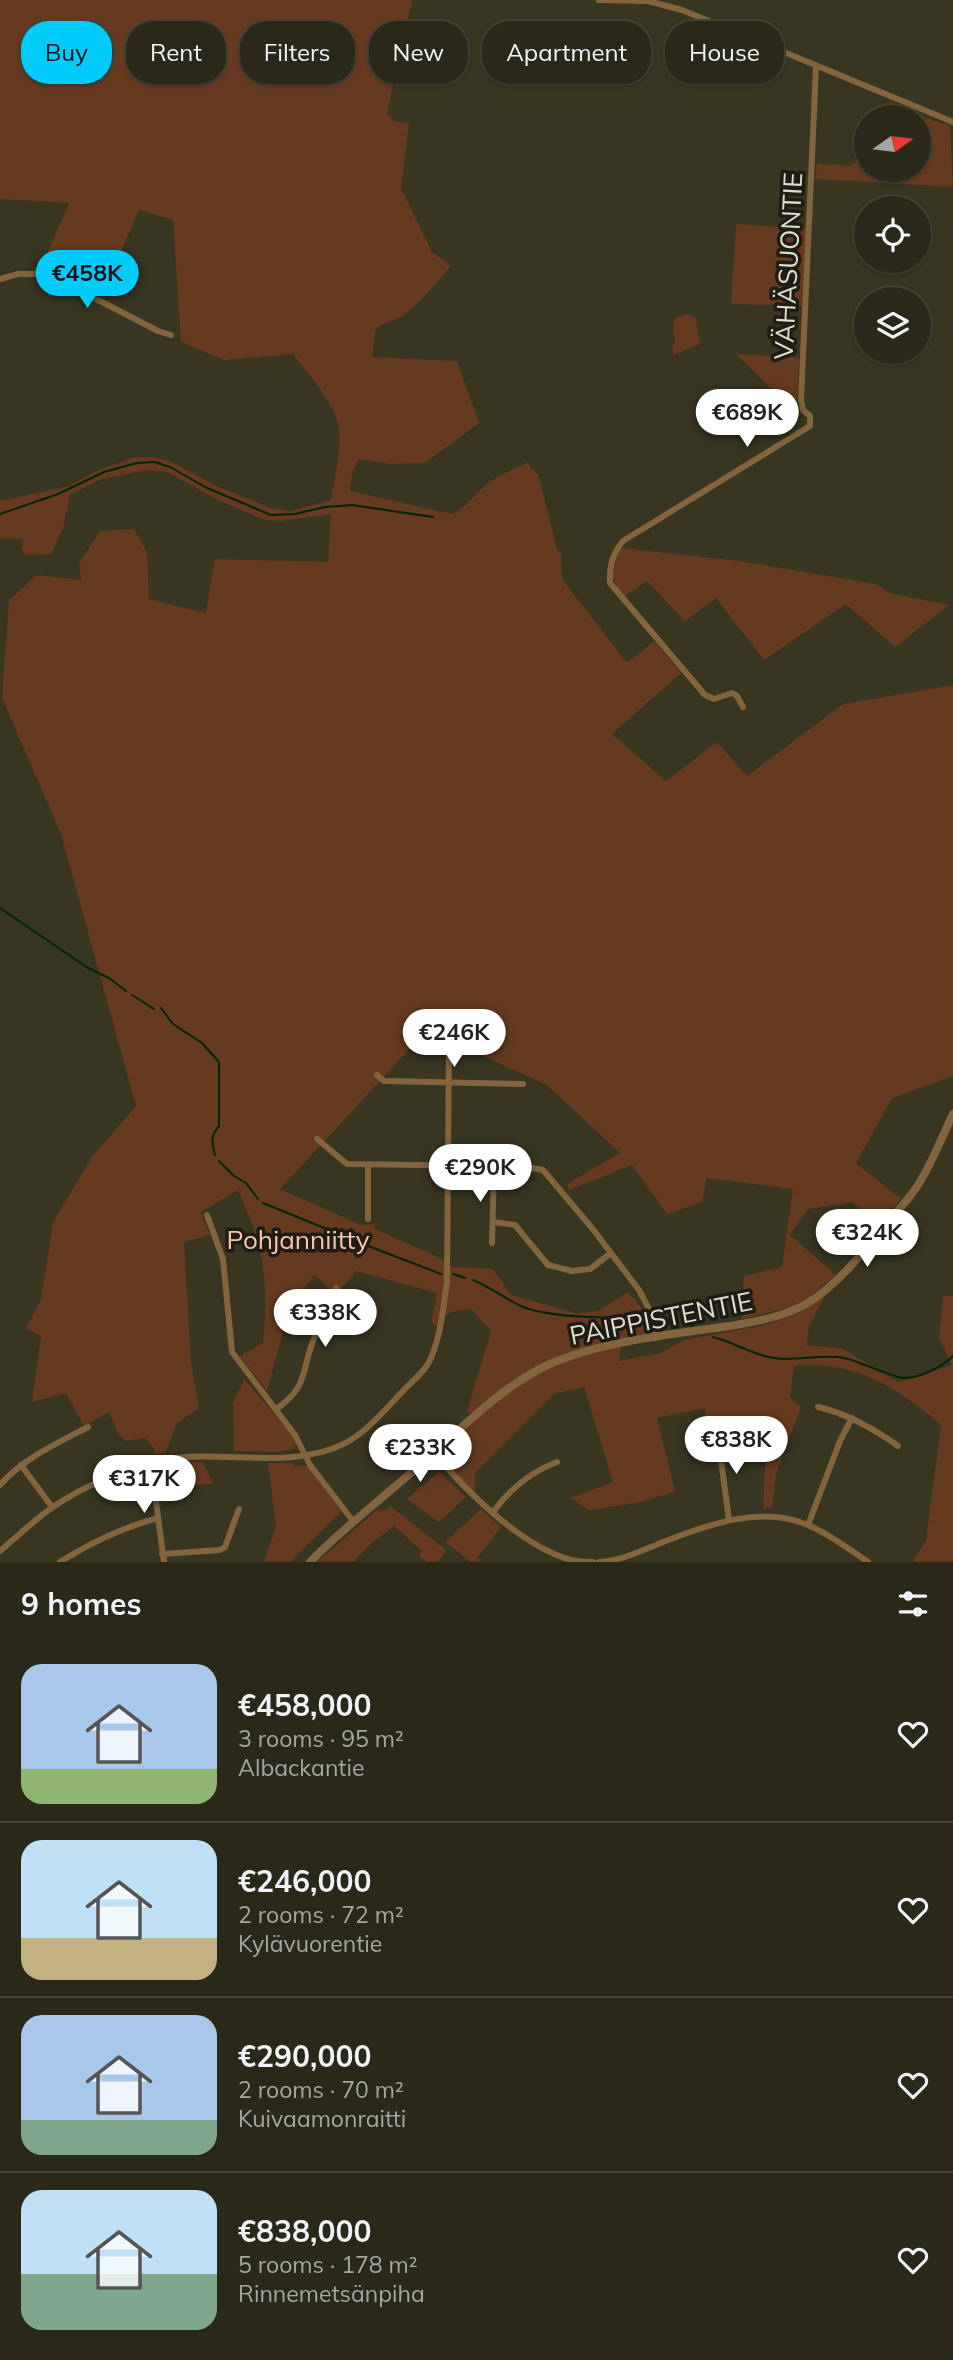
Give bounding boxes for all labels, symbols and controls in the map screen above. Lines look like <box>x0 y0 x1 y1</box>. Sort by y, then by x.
chip: Buy <box>21 21 112 84</box>
chip: Rent <box>126 21 226 84</box>
chip: Filters <box>240 21 355 84</box>
chip: New <box>369 21 468 84</box>
chip: Apartment <box>482 21 651 84</box>
chip: House <box>665 21 784 84</box>
north arrow <box>854 105 931 182</box>
map controls <box>854 105 931 364</box>
street label: VÄHÄSUONTIE <box>767 172 809 360</box>
button: locate <box>854 196 931 273</box>
pin: €458K <box>38 250 136 310</box>
text: €458K <box>52 258 122 287</box>
button: layers <box>854 287 931 364</box>
pin: €689K <box>698 390 796 449</box>
text: €689K <box>712 397 782 426</box>
pin: €246K <box>405 1010 503 1069</box>
text: €246K <box>419 1017 489 1046</box>
pin: €290K <box>431 1144 529 1204</box>
text: €290K <box>445 1152 515 1181</box>
pin: €324K <box>818 1210 916 1269</box>
text: €324K <box>832 1217 902 1246</box>
park label: Pohjanniitty <box>227 1223 370 1256</box>
street label: PAIPPISTENTIE <box>567 1284 755 1352</box>
pin: €338K <box>276 1290 374 1349</box>
text: €338K <box>290 1297 360 1326</box>
pin: €838K <box>687 1416 785 1476</box>
pin: €233K <box>371 1424 469 1484</box>
text: €838K <box>701 1424 771 1453</box>
text: €233K <box>385 1432 455 1461</box>
pin: €317K <box>95 1456 193 1515</box>
text: €317K <box>109 1463 179 1492</box>
text: 9 homes <box>21 1585 142 1623</box>
icon: filters <box>894 1585 932 1623</box>
text: €458,000 <box>238 1686 371 1724</box>
icon: home <box>77 1692 161 1776</box>
icon: heart <box>894 1715 932 1753</box>
text: 3 rooms · 95 m² <box>238 1724 404 1753</box>
text: Albackantie <box>238 1753 364 1782</box>
text: €246,000 <box>238 1862 371 1900</box>
icon: home <box>77 1868 161 1952</box>
icon: heart <box>894 1891 932 1929</box>
text: 2 rooms · 72 m² <box>238 1900 404 1929</box>
text: Kylävuorentie <box>238 1929 382 1958</box>
text: €290,000 <box>238 2037 371 2075</box>
icon: home <box>77 2043 161 2127</box>
icon: heart <box>894 2066 932 2104</box>
text: 2 rooms · 70 m² <box>238 2075 404 2104</box>
text: Kuivaamonraitti <box>238 2104 406 2133</box>
text: €838,000 <box>238 2212 371 2250</box>
icon: home <box>77 2218 161 2302</box>
icon: heart <box>894 2241 932 2279</box>
text: 5 rooms · 178 m² <box>238 2250 418 2279</box>
text: Rinnemetsänpiha <box>238 2279 425 2308</box>

